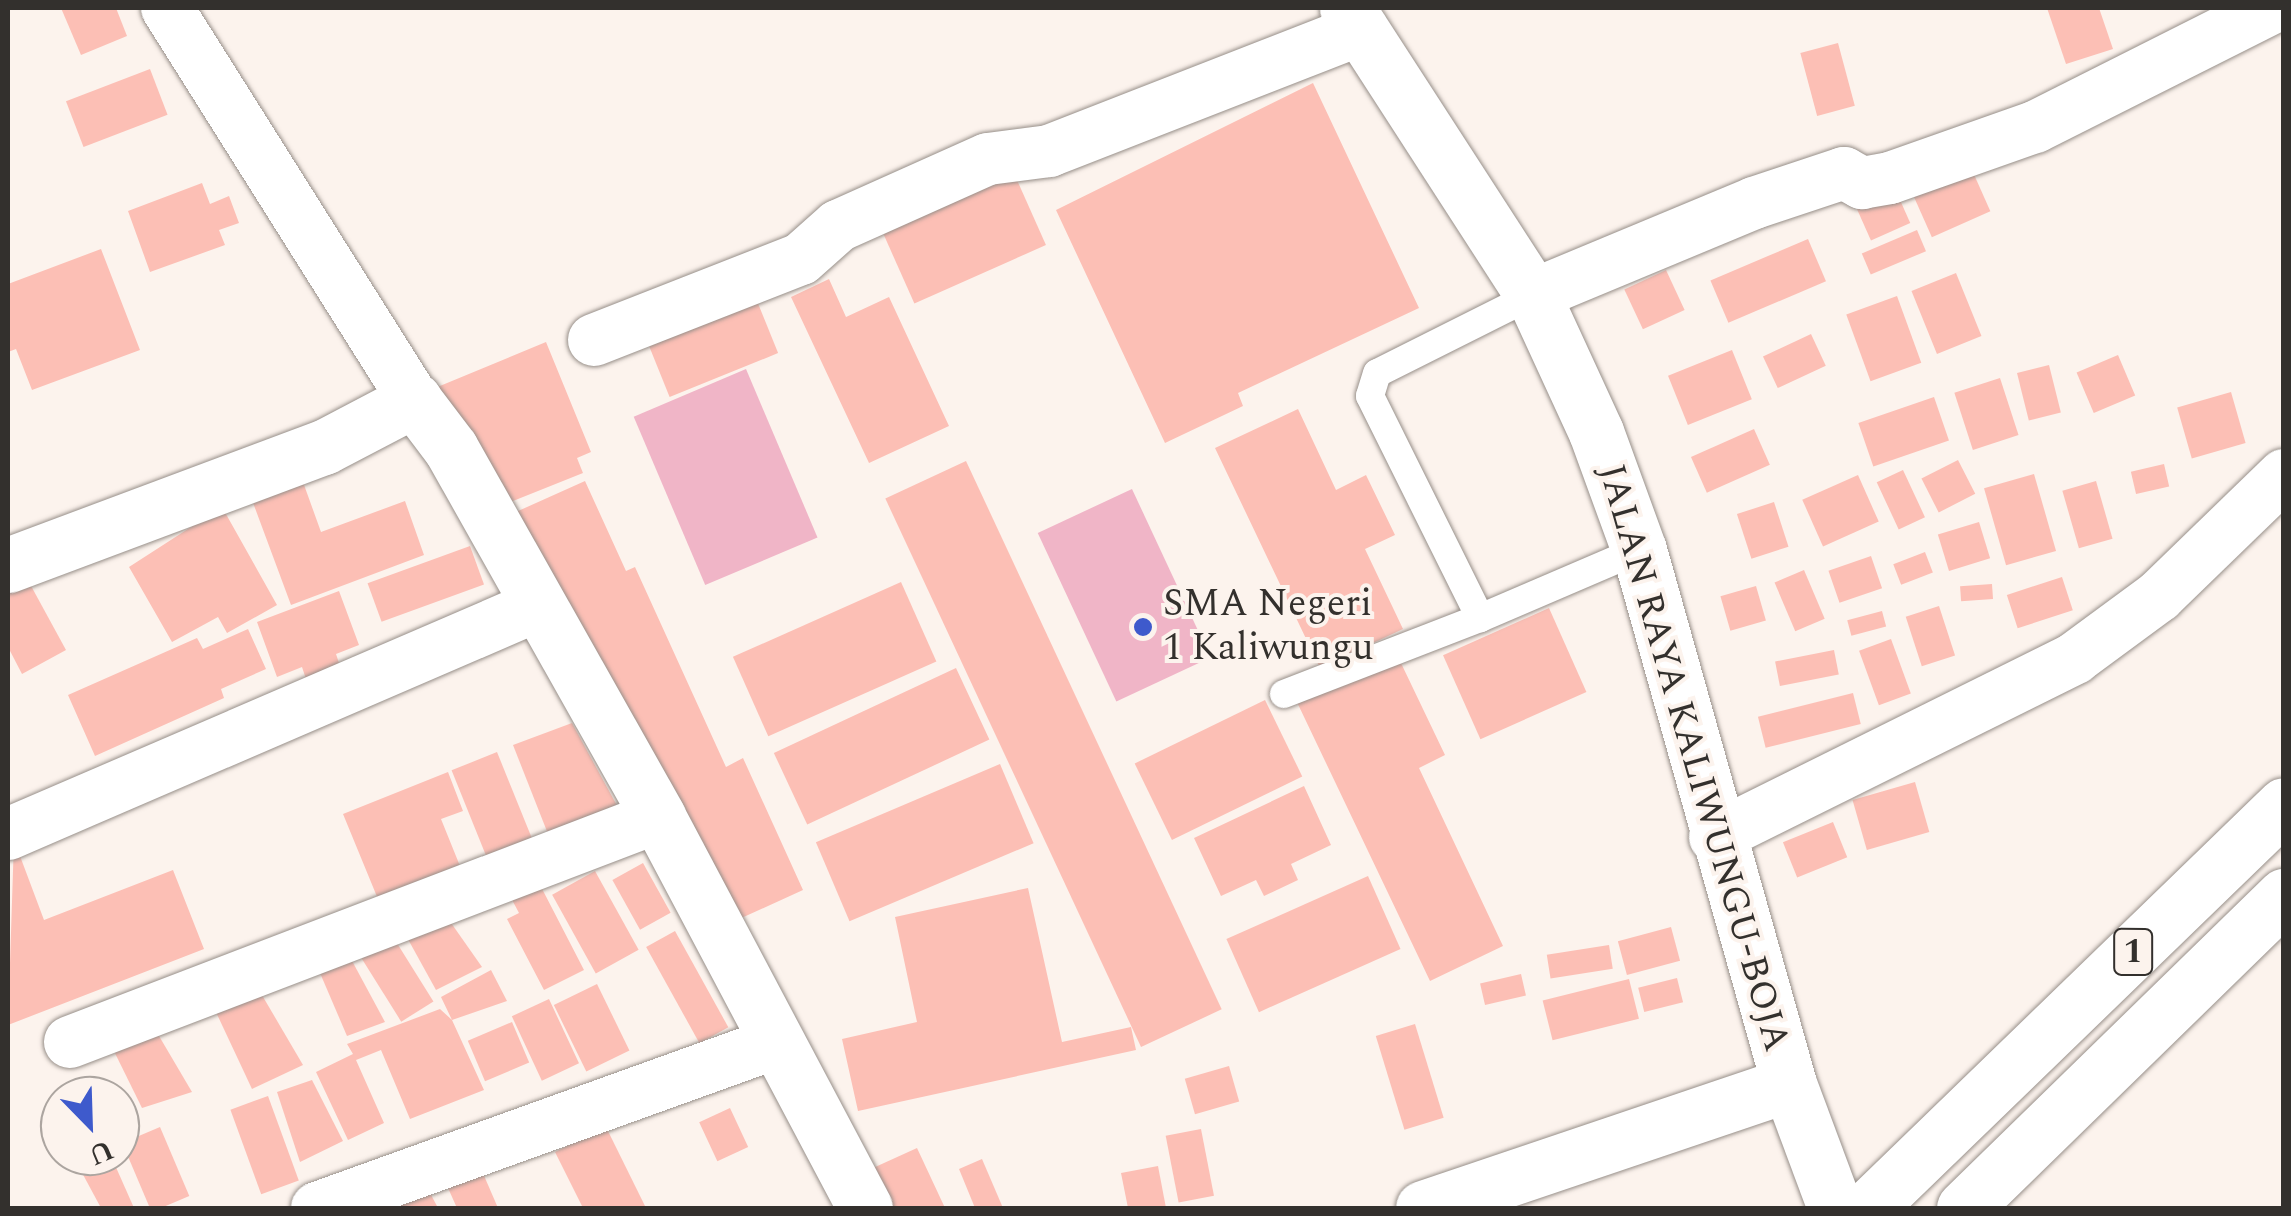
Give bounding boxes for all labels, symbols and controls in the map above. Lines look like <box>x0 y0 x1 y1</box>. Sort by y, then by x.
street label: JALAN RAYA KALIWUNGU-BOJA <box>1587 459 1799 1057</box>
place label: SMA Negeri 1 Kaliwungu <box>1163 582 1373 672</box>
marker: SMA Negeri 1 Kaliwungu <box>1132 616 1154 638</box>
road number: 1 <box>2113 922 2153 982</box>
north arrow <box>40 1076 140 1176</box>
text: U <box>82 1128 120 1177</box>

